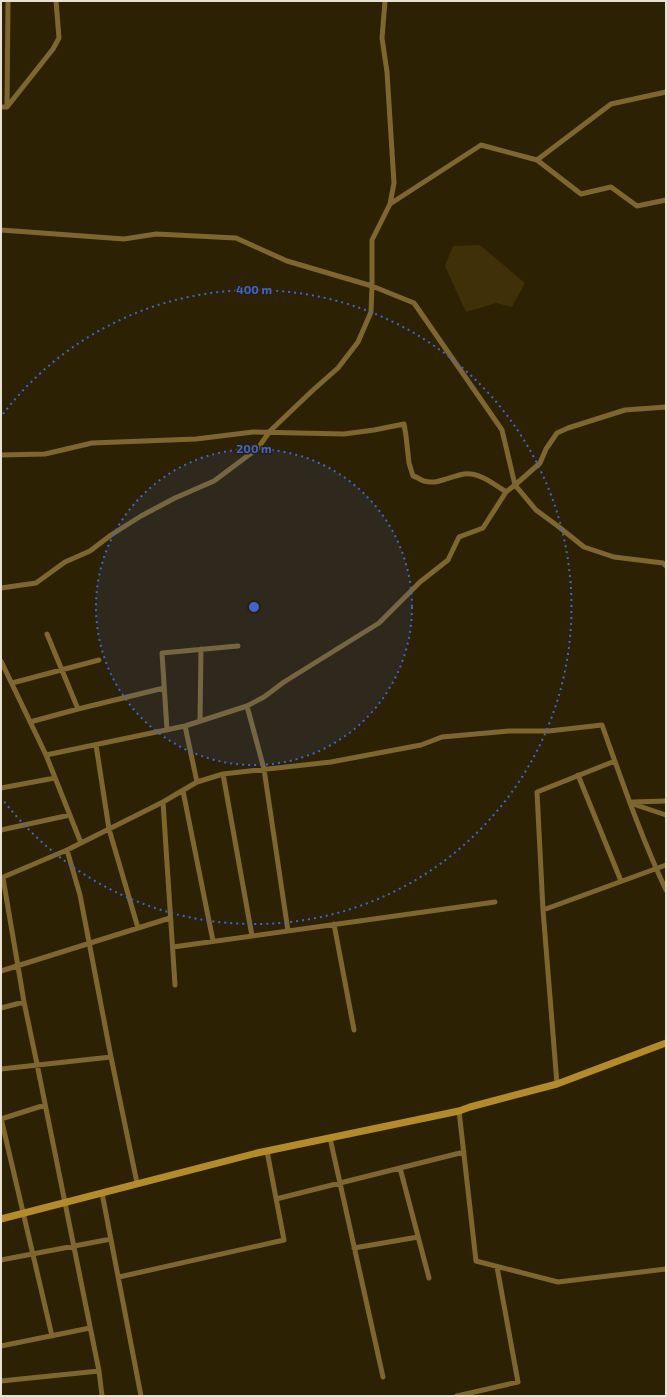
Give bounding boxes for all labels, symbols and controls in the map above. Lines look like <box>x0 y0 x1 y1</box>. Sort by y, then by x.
text: 400 m <box>236 282 272 296</box>
text: 200 m <box>236 441 272 455</box>
centre of rings <box>247 600 261 614</box>

